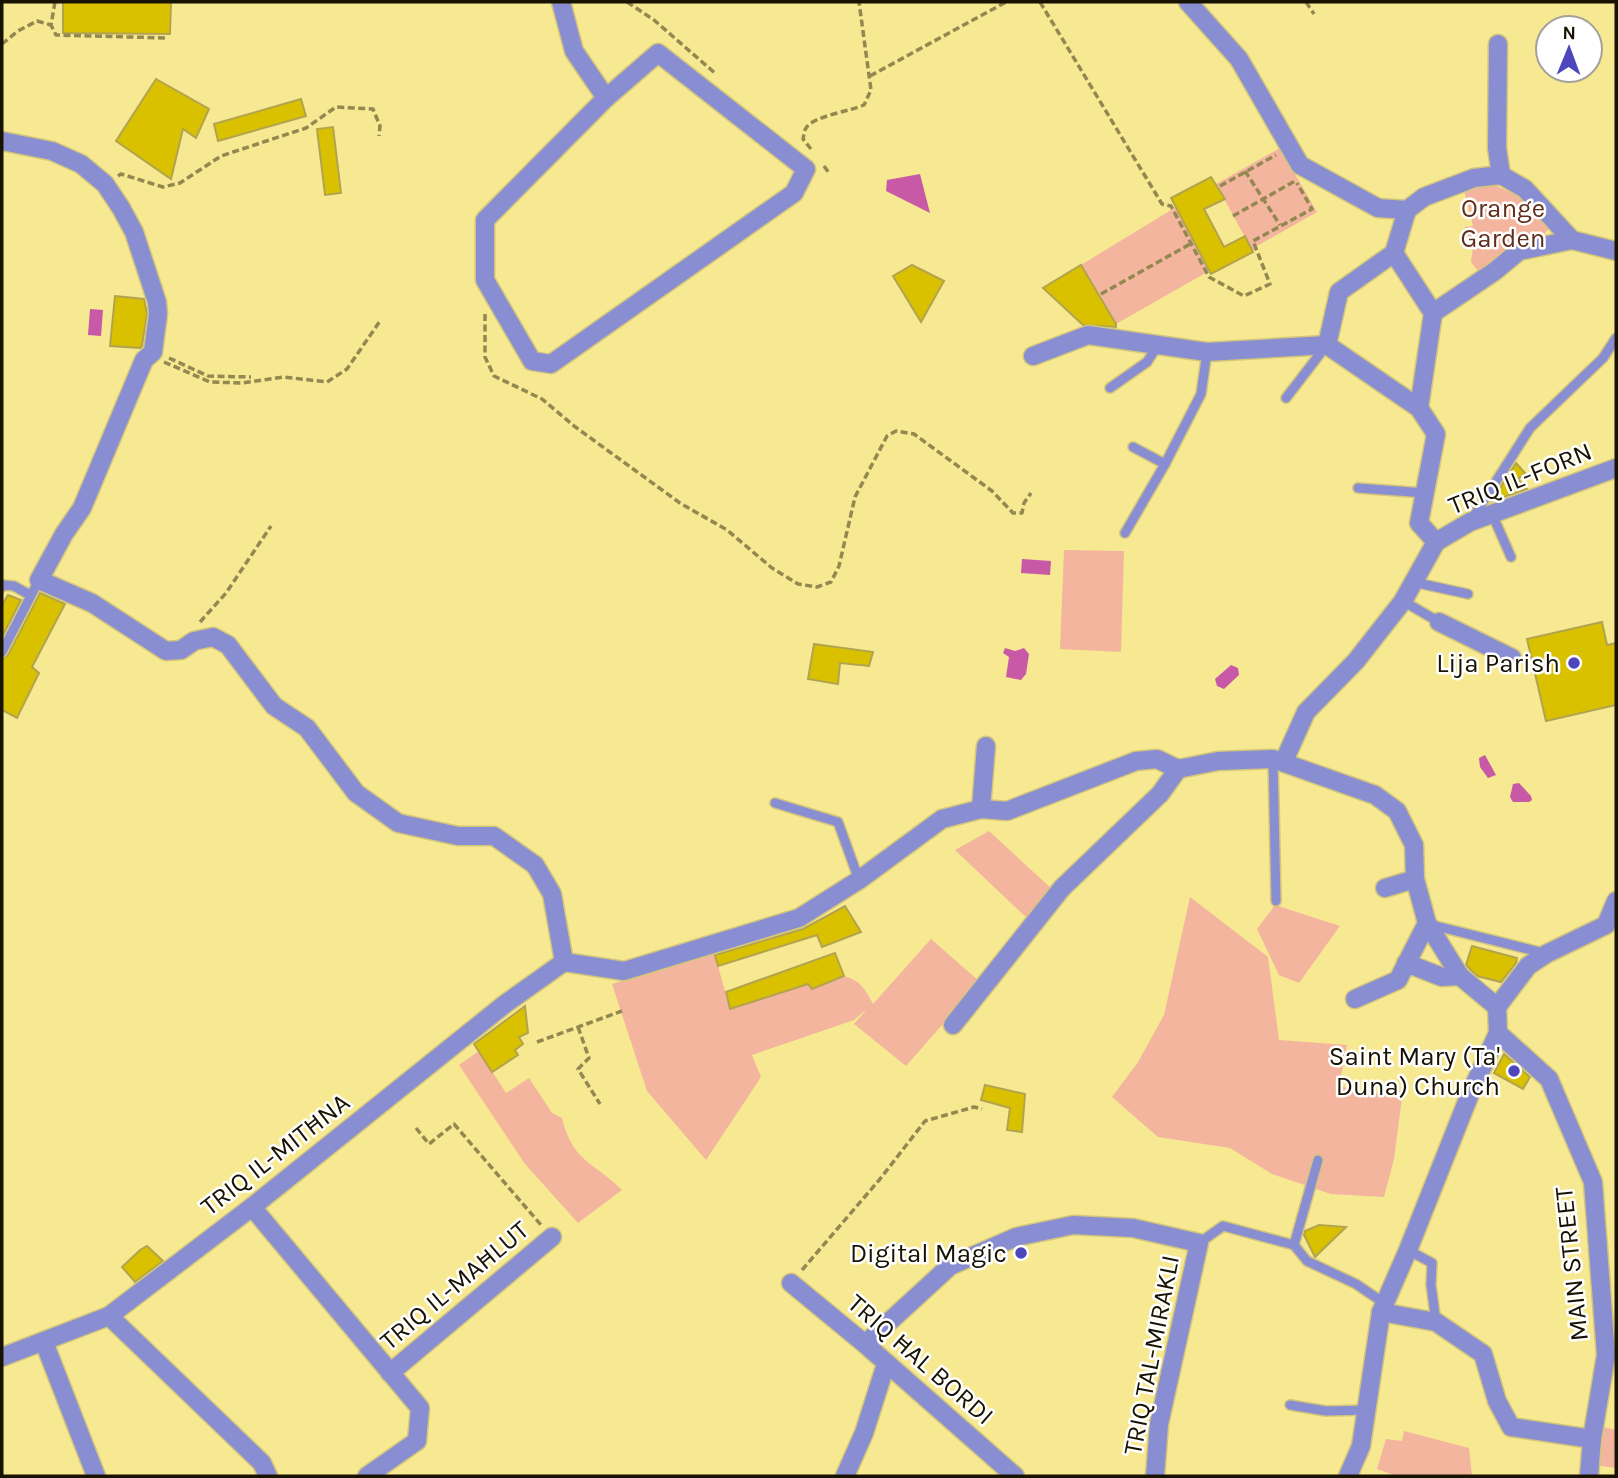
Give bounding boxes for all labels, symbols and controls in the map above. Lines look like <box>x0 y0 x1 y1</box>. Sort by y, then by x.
north arrow <box>1534 14 1604 84</box>
text: N <box>1562 22 1576 44</box>
park label: Orange Garden <box>1461 193 1545 254</box>
street label: TRIQ IL-FORN <box>1444 436 1596 521</box>
place label: Lija Parish <box>1436 648 1560 679</box>
marker: Lija Parish <box>1566 655 1582 671</box>
place label: Saint Mary (Ta' Duna) Church <box>1329 1041 1500 1102</box>
marker: Saint Mary (Ta' Duna) Church <box>1506 1063 1522 1079</box>
street label: TRIQ IL-MITĦNA <box>195 1087 356 1222</box>
street label: MAIN STREET <box>1548 1185 1595 1343</box>
street label: TRIQ IL-MAĦLUT <box>374 1214 535 1356</box>
place label: Digital Magic <box>850 1238 1007 1269</box>
marker: Digital Magic <box>1013 1245 1029 1261</box>
street label: TRIQ TAL-MIRAKLI <box>1117 1253 1186 1458</box>
street label: TRIQ ĦAL BORDI <box>841 1288 1000 1431</box>

